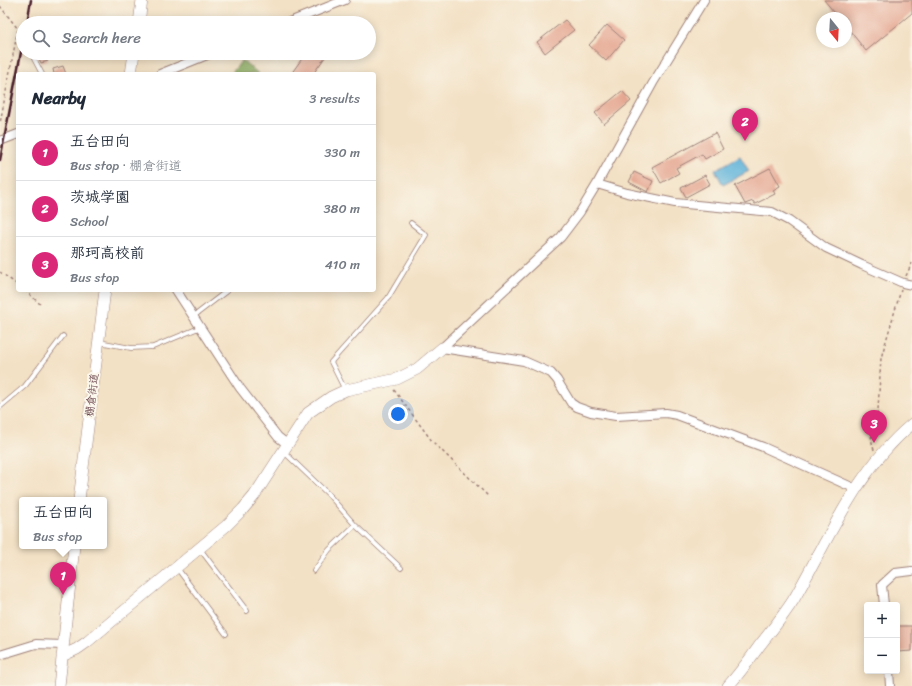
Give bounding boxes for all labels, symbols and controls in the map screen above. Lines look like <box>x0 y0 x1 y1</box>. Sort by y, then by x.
north arrow <box>816 12 852 48</box>
search box <box>16 16 376 60</box>
text: Search here <box>62 25 141 51</box>
icon: search <box>30 27 52 49</box>
text: Nearby <box>32 83 86 113</box>
text: 3 results <box>309 87 360 110</box>
pin: 2 <box>732 108 758 141</box>
text: 五台田向 <box>70 128 130 154</box>
text: 1 <box>42 141 48 164</box>
text: 330 m <box>324 141 360 164</box>
text: Bus stop · 棚倉街道 <box>70 154 181 177</box>
text: 茨城学園 <box>70 184 130 210</box>
text: 2 <box>41 197 49 220</box>
text: 380 m <box>323 197 360 220</box>
text: School <box>70 210 108 233</box>
text: 那珂高校前 <box>70 240 145 266</box>
text: 3 <box>41 253 49 276</box>
text: 410 m <box>325 253 360 276</box>
text: Bus stop <box>70 266 119 289</box>
street label: 棚倉街道 <box>80 372 104 418</box>
your location <box>388 404 408 424</box>
pin: 3 <box>861 410 887 443</box>
popup <box>19 497 107 549</box>
text: 五台田向 <box>33 499 93 525</box>
text: Bus stop <box>33 525 82 548</box>
pin: 1 <box>50 562 76 595</box>
map controls <box>864 602 900 674</box>
button: + <box>864 602 900 638</box>
button: − <box>864 638 900 674</box>

